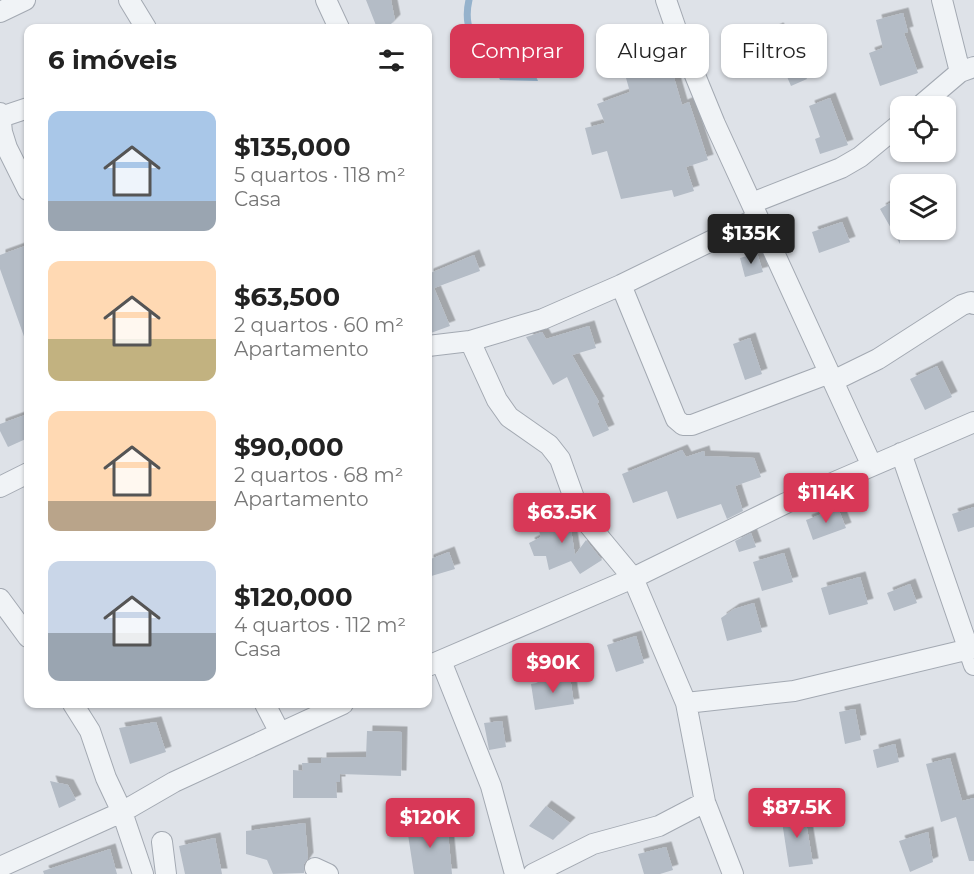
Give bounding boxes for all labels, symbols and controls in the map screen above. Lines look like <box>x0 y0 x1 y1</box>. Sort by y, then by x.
chip: Comprar <box>450 24 584 78</box>
chip: Alugar <box>596 24 709 78</box>
chip: Filtros <box>721 24 827 78</box>
text: 6 imóveis <box>48 44 177 76</box>
icon: filters <box>375 44 408 77</box>
map controls <box>890 96 956 240</box>
button: locate <box>890 96 956 162</box>
text: $135,000 <box>234 131 351 163</box>
icon: home <box>96 135 168 207</box>
text: 5 quartos · 118 m² <box>234 163 406 187</box>
button: layers <box>890 174 956 240</box>
text: Casa <box>234 187 281 211</box>
pin: $135K <box>709 214 793 265</box>
text: $135K <box>722 221 780 245</box>
text: $63,500 <box>234 281 340 313</box>
icon: home <box>96 285 168 357</box>
text: 2 quartos · 60 m² <box>234 313 404 337</box>
text: Apartamento <box>234 337 369 361</box>
text: $90,000 <box>234 431 344 463</box>
icon: home <box>96 435 168 507</box>
text: 2 quartos · 68 m² <box>234 463 403 487</box>
pin: $114K <box>784 473 868 524</box>
text: $114K <box>798 480 854 504</box>
text: Apartamento <box>234 487 369 511</box>
pin: $63.5K <box>513 493 611 544</box>
text: $63.5K <box>527 500 597 524</box>
text: $120,000 <box>234 581 353 613</box>
icon: home <box>96 585 168 657</box>
text: 4 quartos · 112 m² <box>234 613 406 637</box>
text: Casa <box>234 637 281 661</box>
pin: $90K <box>517 643 589 694</box>
text: $90K <box>526 650 580 674</box>
pin: $87.5K <box>748 788 846 839</box>
text: $87.5K <box>762 795 832 819</box>
pin: $120K <box>388 798 472 849</box>
text: $120K <box>400 805 460 829</box>

